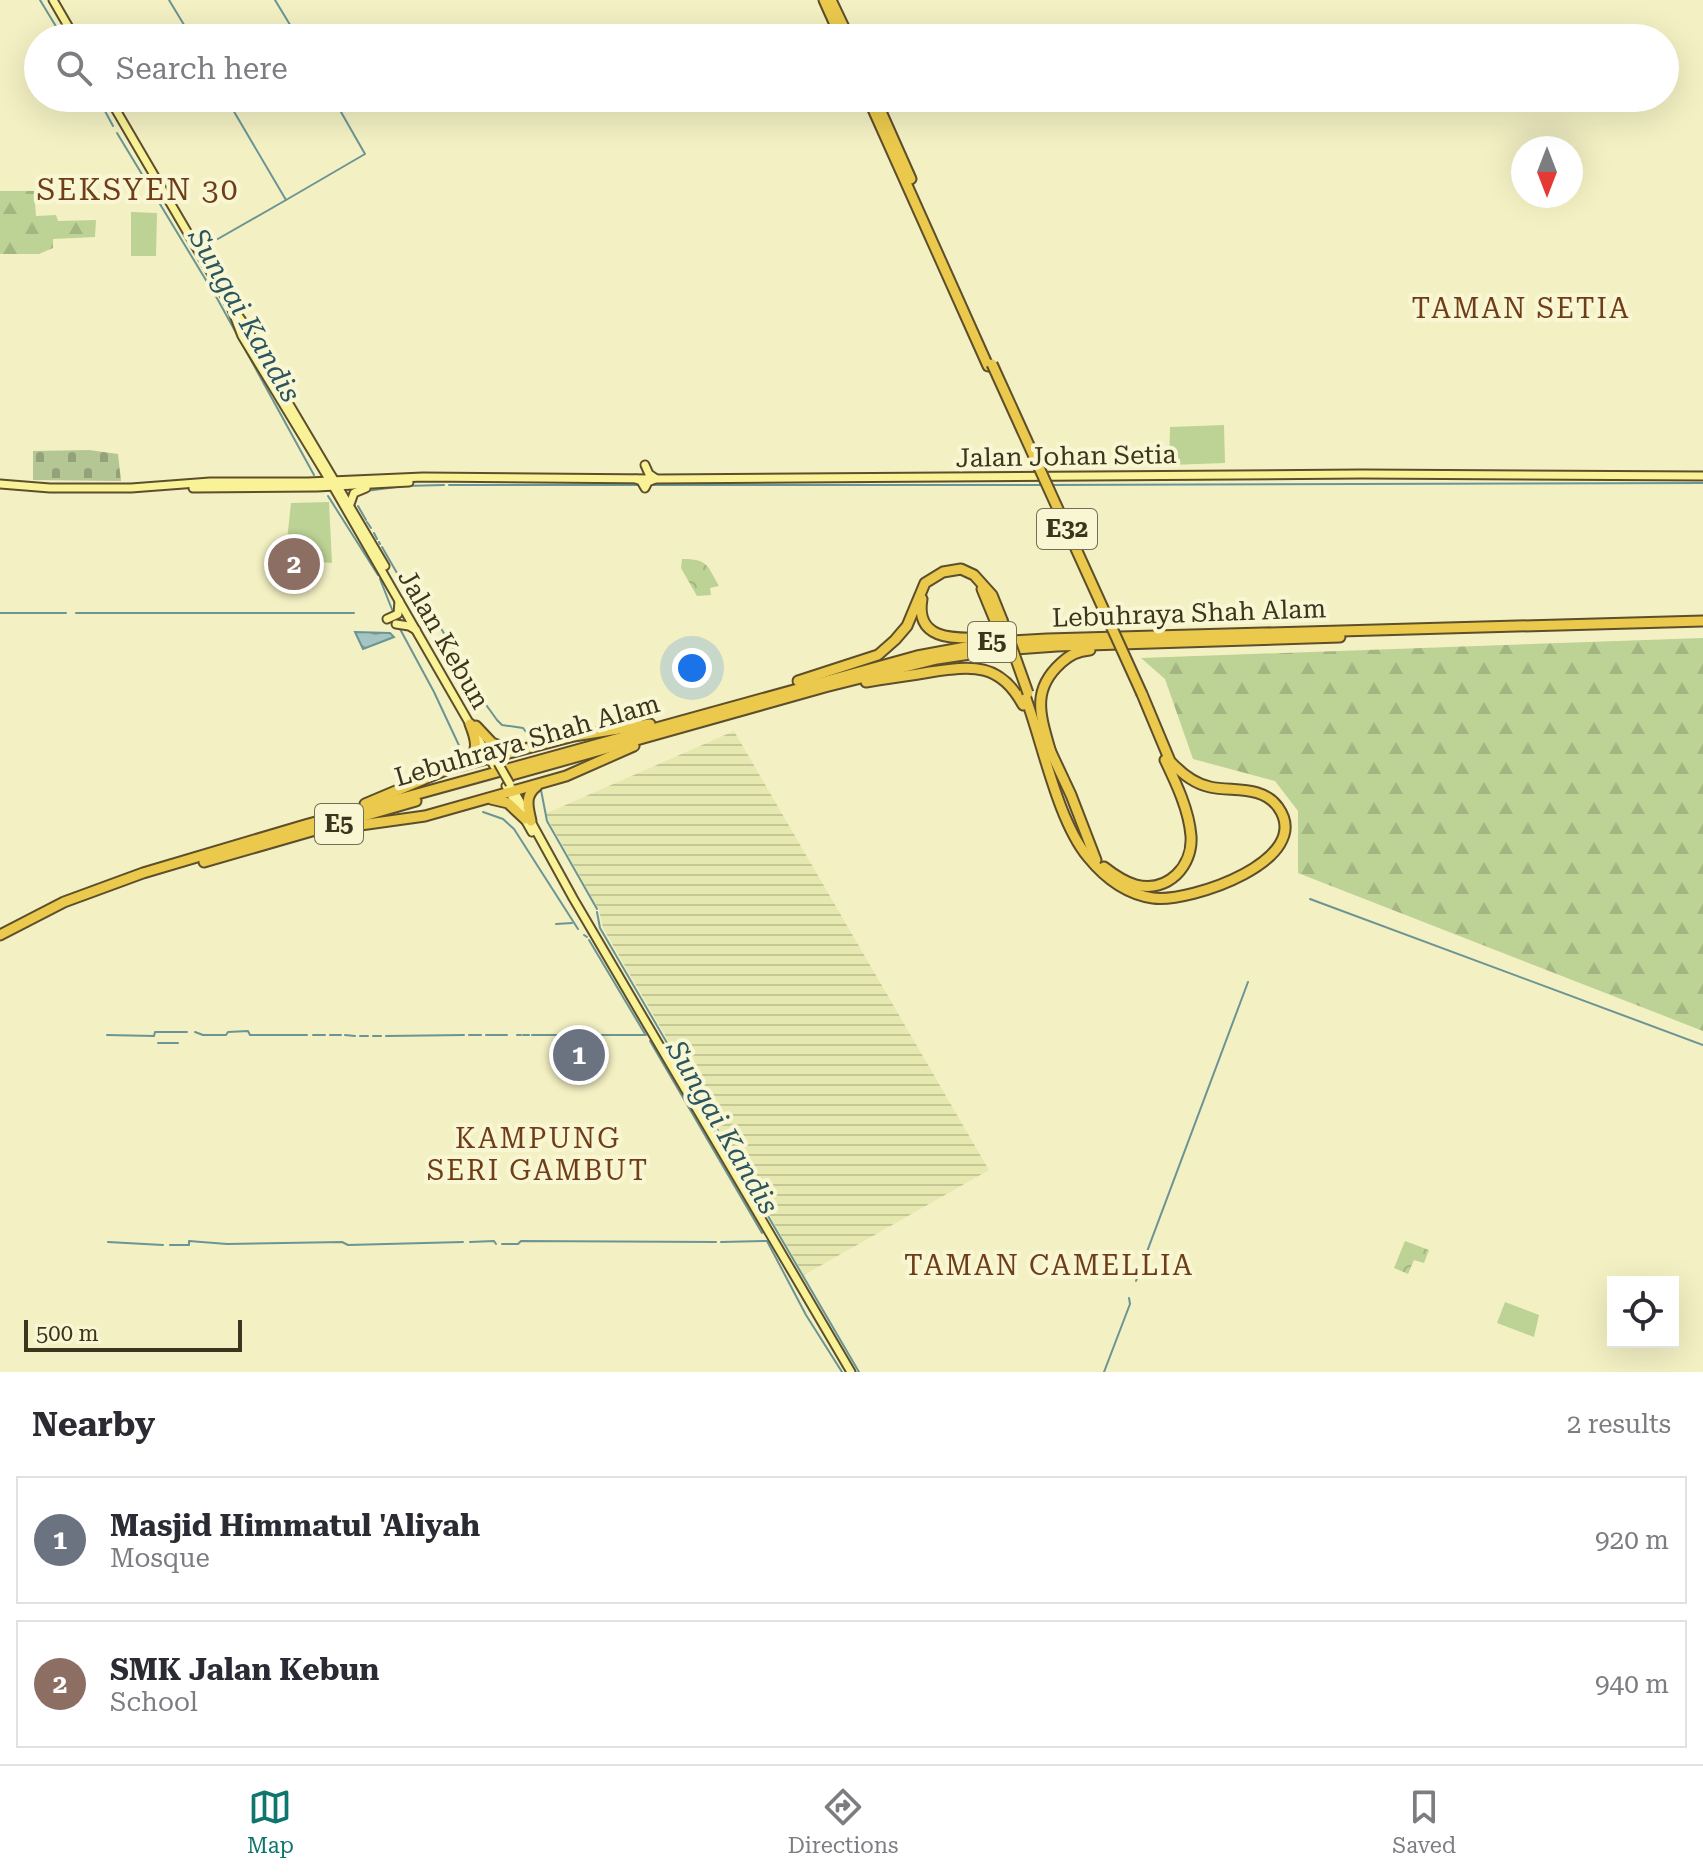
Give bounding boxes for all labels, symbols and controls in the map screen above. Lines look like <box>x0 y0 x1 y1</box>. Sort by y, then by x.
search box <box>24 24 1679 112</box>
icon: search <box>52 46 96 90</box>
text: Search here <box>116 51 288 86</box>
north arrow <box>1511 136 1583 208</box>
district label: SEKSYEN 30 <box>37 172 239 207</box>
water label: Sungai Kandis <box>181 222 307 408</box>
district label: TAMAN SETIA <box>1412 292 1630 325</box>
street label: Jalan Johan Setia <box>955 439 1177 473</box>
road number: E32 <box>1037 509 1097 549</box>
pin: 2 <box>268 534 320 594</box>
street label: Jalan Kebun <box>392 564 496 714</box>
street label: Lebuhraya Shah Alam <box>1051 593 1327 633</box>
road number: E5 <box>968 622 1016 662</box>
your location <box>672 648 712 688</box>
street label: Lebuhraya Shah Alam <box>391 688 663 792</box>
road number: E5 <box>315 804 363 844</box>
pin: 1 <box>553 1025 605 1085</box>
water label: Sungai Kandis <box>659 1034 785 1220</box>
district label: KAMPUNG SERI GAMBUT <box>427 1122 649 1187</box>
district label: TAMAN CAMELLIA <box>904 1249 1194 1282</box>
map controls <box>1607 1276 1679 1348</box>
button: locate <box>1607 1276 1679 1348</box>
scale bar <box>24 1316 242 1352</box>
text: 500 m <box>36 1321 99 1346</box>
text: Nearby <box>32 1404 155 1444</box>
text: 2 results <box>1567 1409 1671 1439</box>
text: Masjid Himmatul 'Aliyah <box>110 1508 480 1543</box>
text: 1 <box>53 1525 67 1555</box>
text: 920 m <box>1595 1525 1669 1555</box>
text: Mosque <box>110 1543 210 1573</box>
text: SMK Jalan Kebun <box>110 1652 379 1687</box>
text: 2 <box>53 1669 67 1699</box>
text: 940 m <box>1595 1669 1669 1699</box>
text: School <box>110 1687 198 1717</box>
tab: Map <box>247 1785 294 1858</box>
tab: Directions <box>788 1785 899 1858</box>
tab: Saved <box>1392 1785 1456 1858</box>

